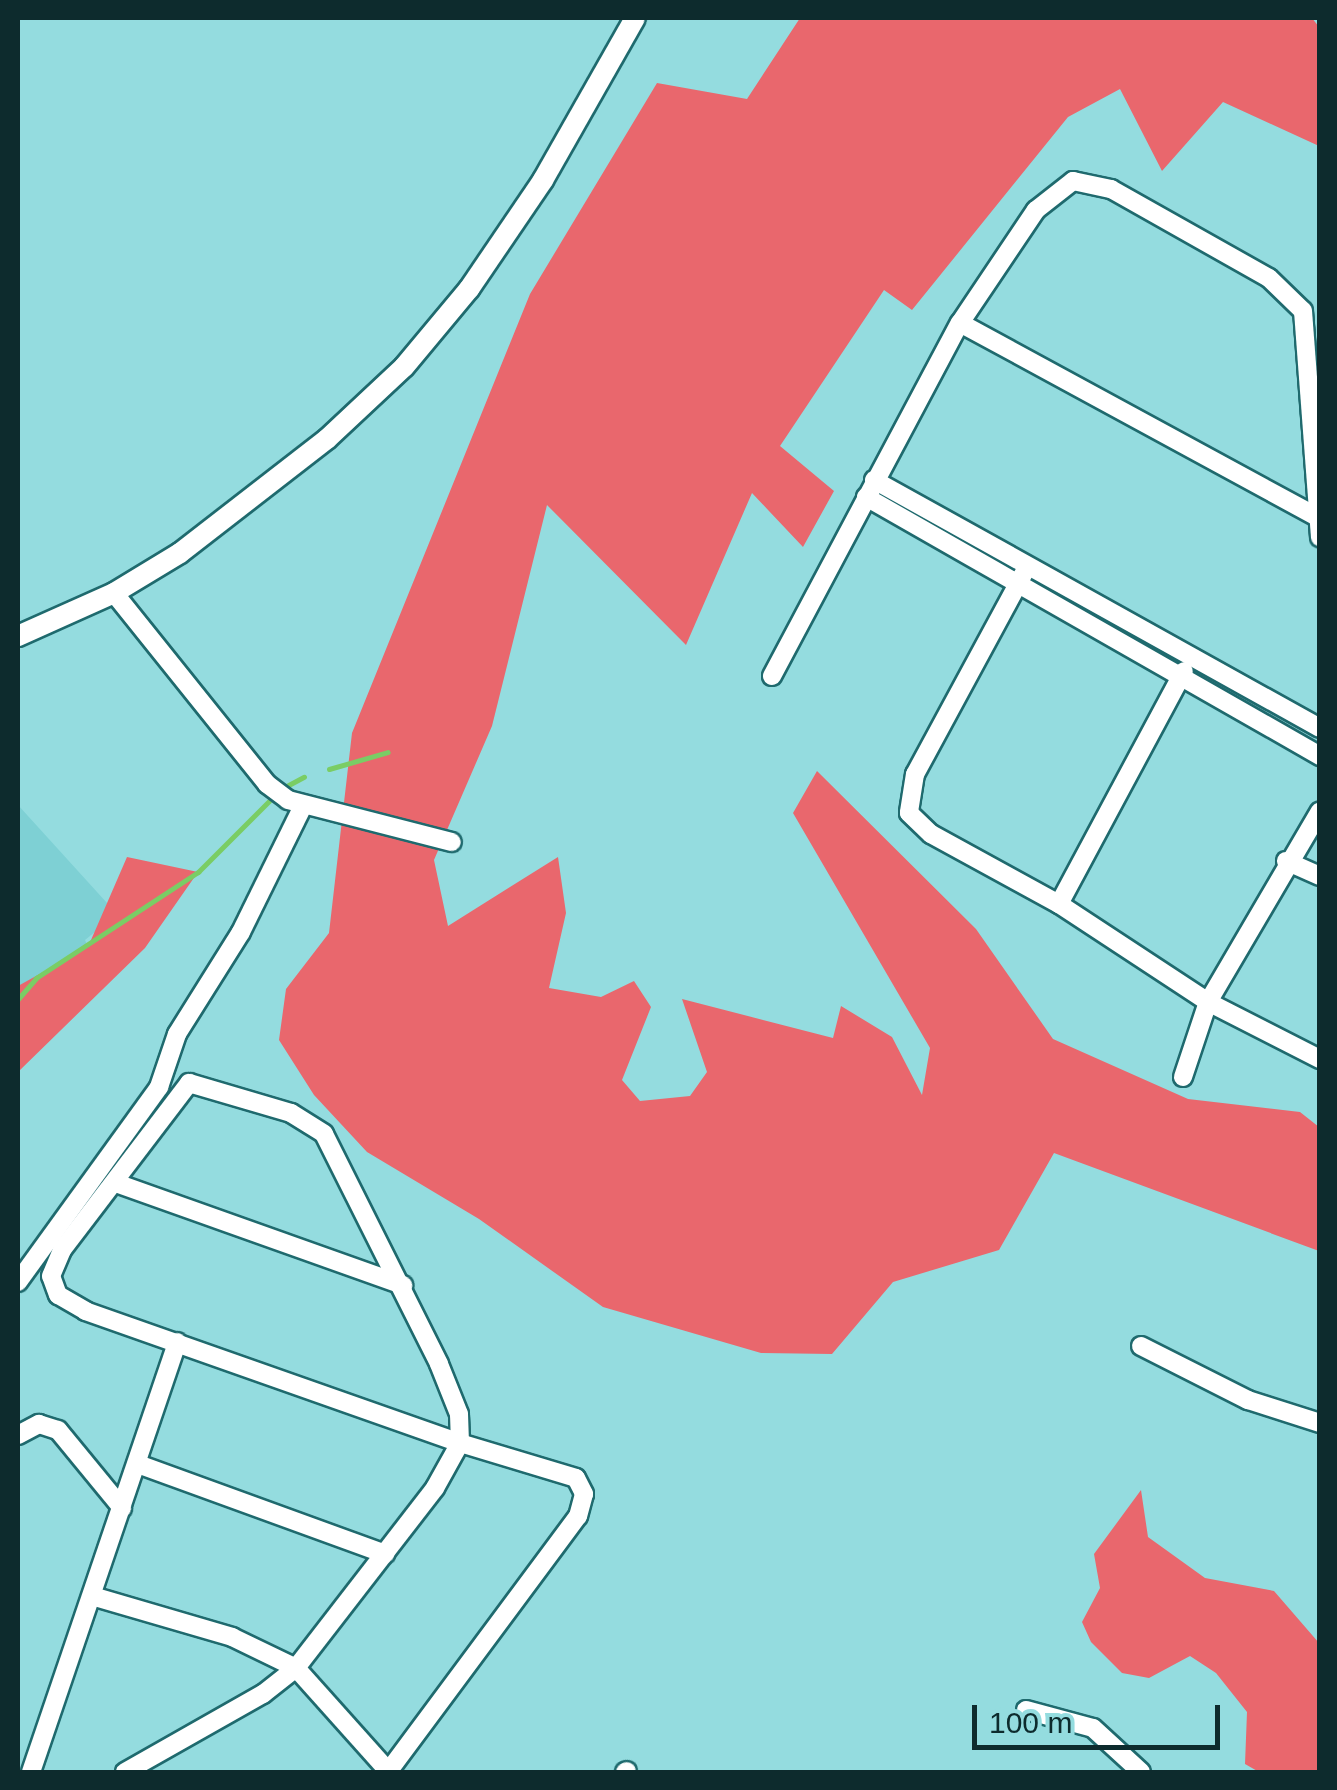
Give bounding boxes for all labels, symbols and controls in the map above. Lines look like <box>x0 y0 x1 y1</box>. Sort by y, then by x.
scale bar <box>977 1685 1224 1747</box>
text: 100 m <box>989 1706 1072 1739</box>

